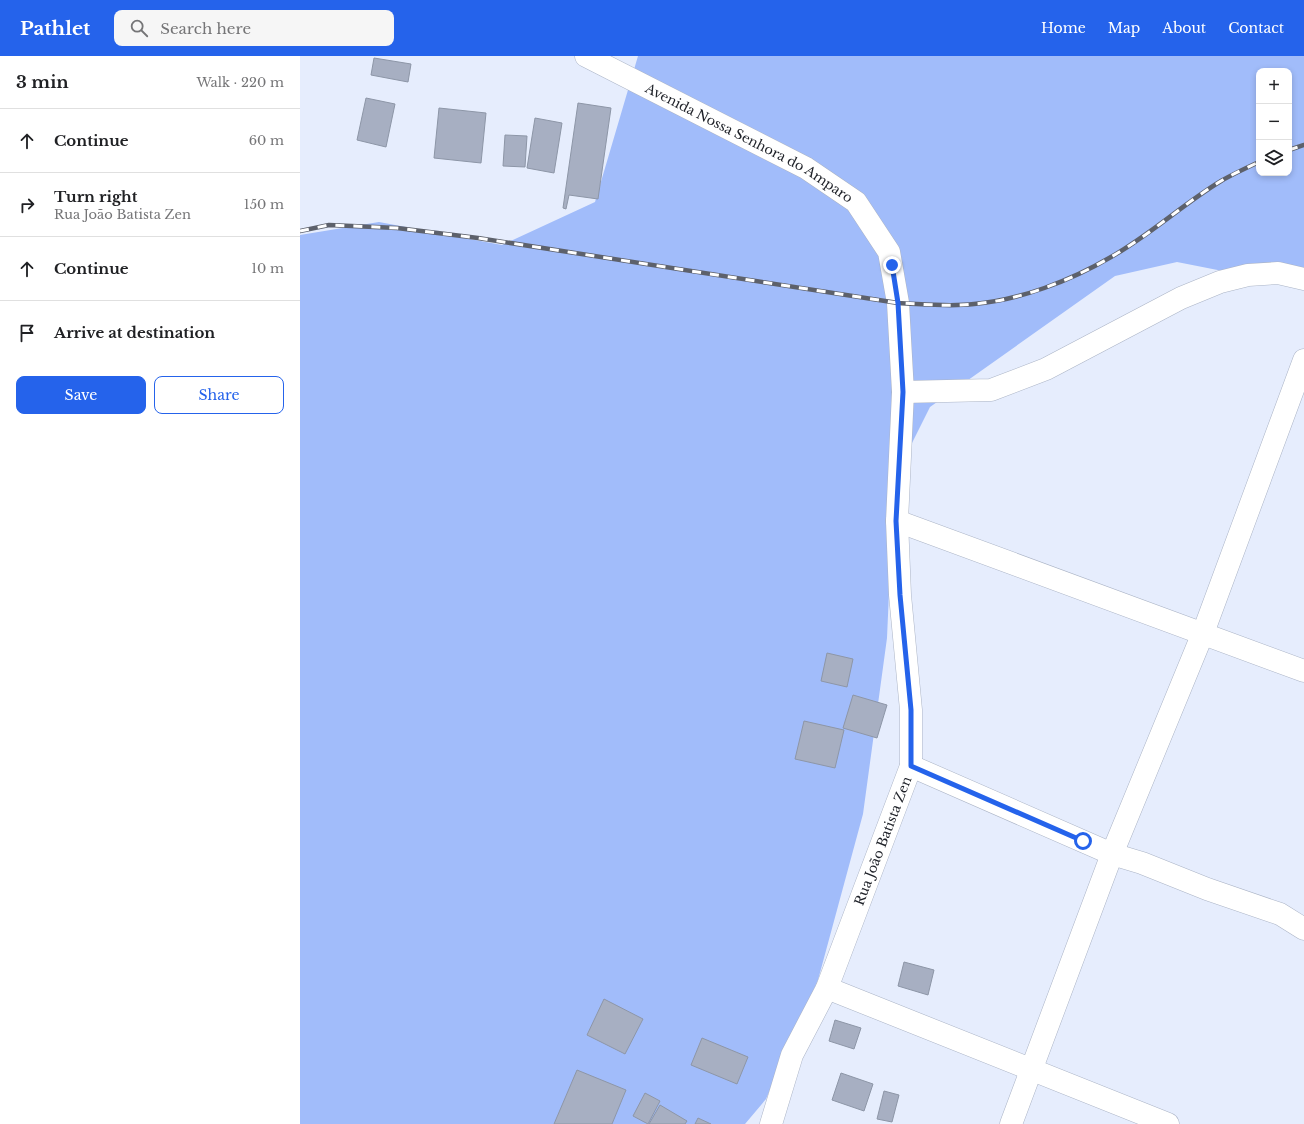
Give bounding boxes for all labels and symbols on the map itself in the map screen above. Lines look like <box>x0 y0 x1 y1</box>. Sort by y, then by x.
street label: Avenida Nossa Senhora do Amparo <box>642 79 856 206</box>
route end <box>883 256 901 274</box>
street label: Rua João Batista Zen <box>851 774 915 908</box>
route start <box>1074 832 1092 850</box>

